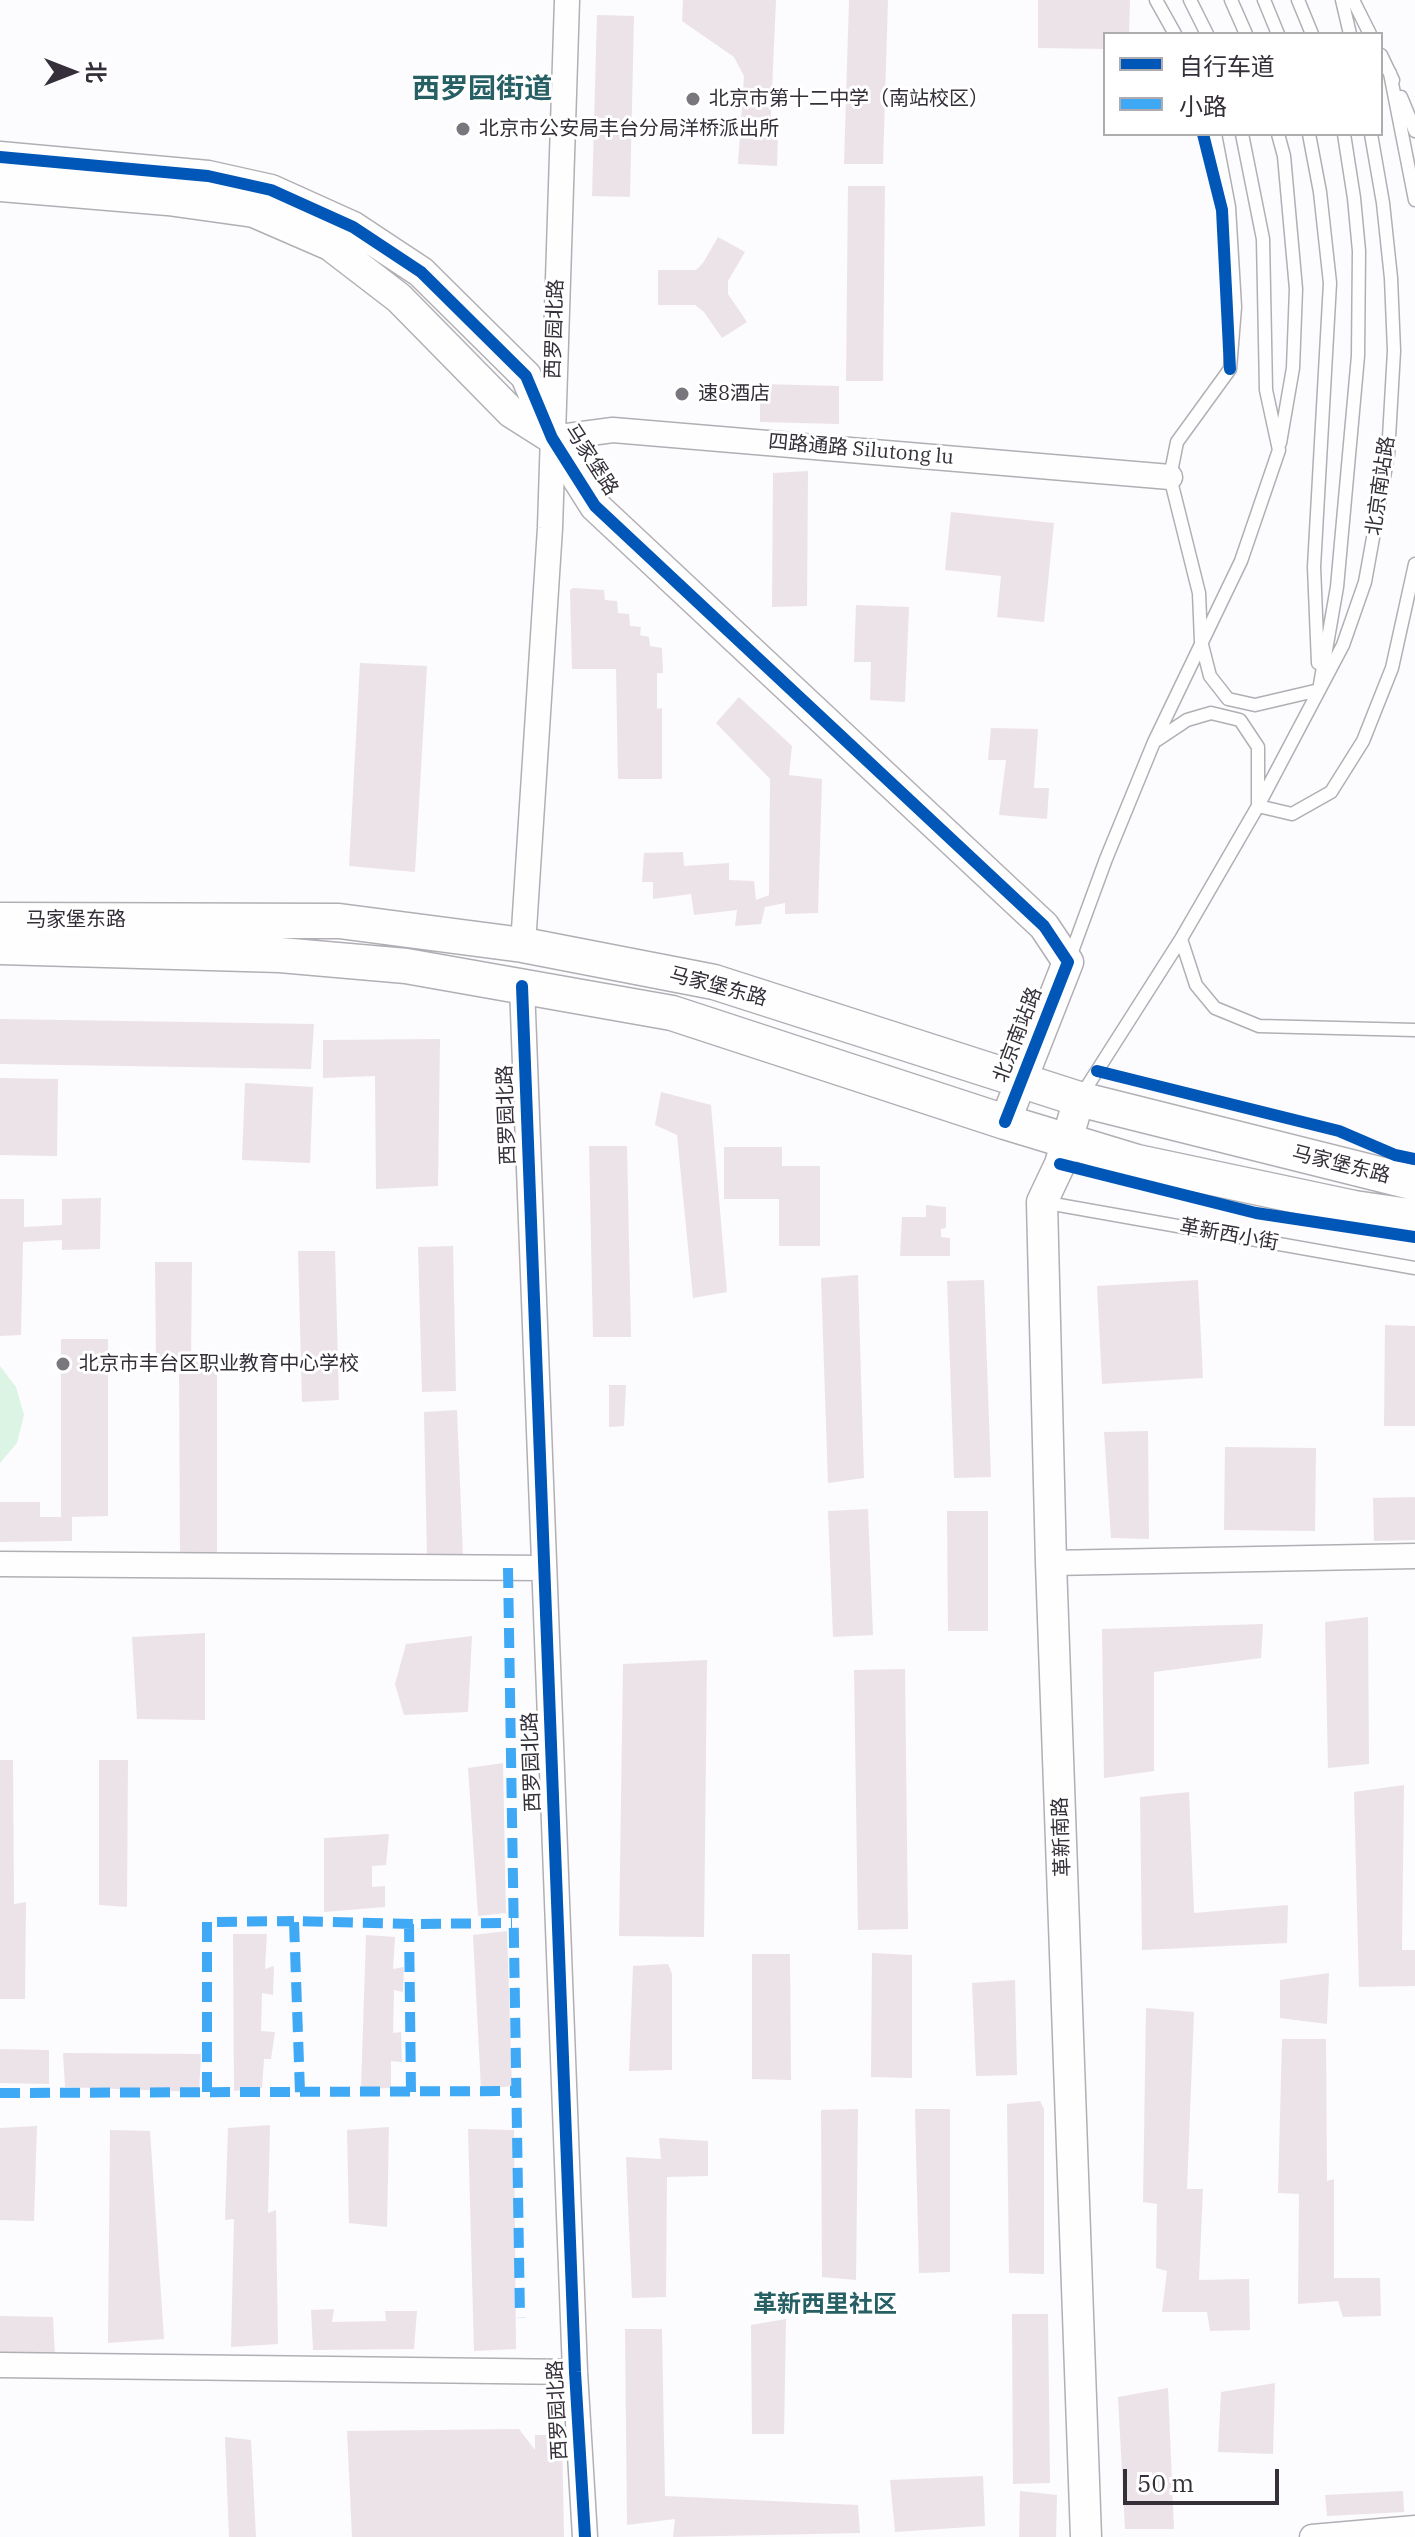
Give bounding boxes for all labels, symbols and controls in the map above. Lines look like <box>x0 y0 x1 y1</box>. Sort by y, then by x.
north arrow <box>32 32 112 112</box>
legend <box>1103 32 1383 136</box>
text: 自行车道 <box>1179 50 1275 82</box>
text: 北 <box>82 61 111 83</box>
district label: 西罗园街道 <box>412 73 552 107</box>
place label: 北京市第十二中学（南站校区） <box>709 87 989 111</box>
marker: 北京市第十二中学（南站校区） <box>684 90 702 108</box>
text: 小路 <box>1179 90 1227 122</box>
place label: 北京市公安局丰台分局洋桥派出所 <box>479 117 779 141</box>
marker: 北京市公安局丰台分局洋桥派出所 <box>454 120 472 138</box>
street label: 西罗园北路 <box>541 279 569 379</box>
place label: 速8酒店 <box>698 382 770 406</box>
marker: 速8酒店 <box>673 385 691 403</box>
street label: 马家堡路 <box>559 420 623 500</box>
street label: 四路通路 Silutong lu <box>767 430 955 470</box>
street label: 北京南站路 <box>1362 435 1400 537</box>
street label: 马家堡东路 <box>26 908 126 932</box>
street label: 马家堡东路 <box>667 962 769 1012</box>
street label: 北京南站路 <box>989 984 1047 1086</box>
street label: 西罗园北路 <box>493 1065 521 1165</box>
street label: 马家堡东路 <box>1290 1141 1392 1189</box>
street label: 革新西小街 <box>1178 1214 1280 1256</box>
place label: 北京市丰台区职业教育中心学校 <box>79 1352 359 1376</box>
marker: 北京市丰台区职业教育中心学校 <box>54 1355 72 1373</box>
street label: 西罗园北路 <box>518 1712 546 1812</box>
street label: 革新南路 <box>1049 1797 1075 1877</box>
district label: 革新西里社区 <box>753 2291 897 2319</box>
street label: 西罗园北路 <box>543 2359 573 2461</box>
scale bar <box>1127 2453 1283 2503</box>
text: 50 m <box>1137 2467 1194 2499</box>

